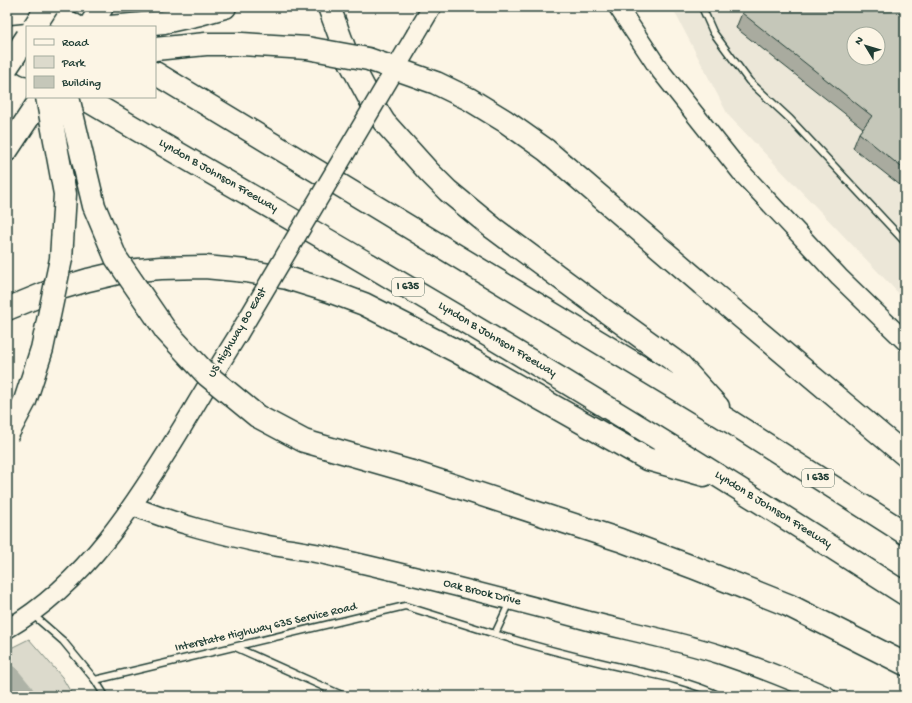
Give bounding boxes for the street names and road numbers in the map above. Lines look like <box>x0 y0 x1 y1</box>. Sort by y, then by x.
street label: Lyndon B Johnson Freeway <box>156 136 280 216</box>
road number: I 635 <box>392 278 424 296</box>
street label: US Highway 80 East <box>206 285 271 381</box>
street label: Lyndon B Johnson Freeway <box>435 299 559 381</box>
street label: Lyndon B Johnson Freeway <box>712 468 834 552</box>
road number: I 635 <box>802 469 834 487</box>
street label: Oak Brook Drive <box>442 577 523 610</box>
street label: Interstate Highway 635 Service Road <box>174 600 359 656</box>

